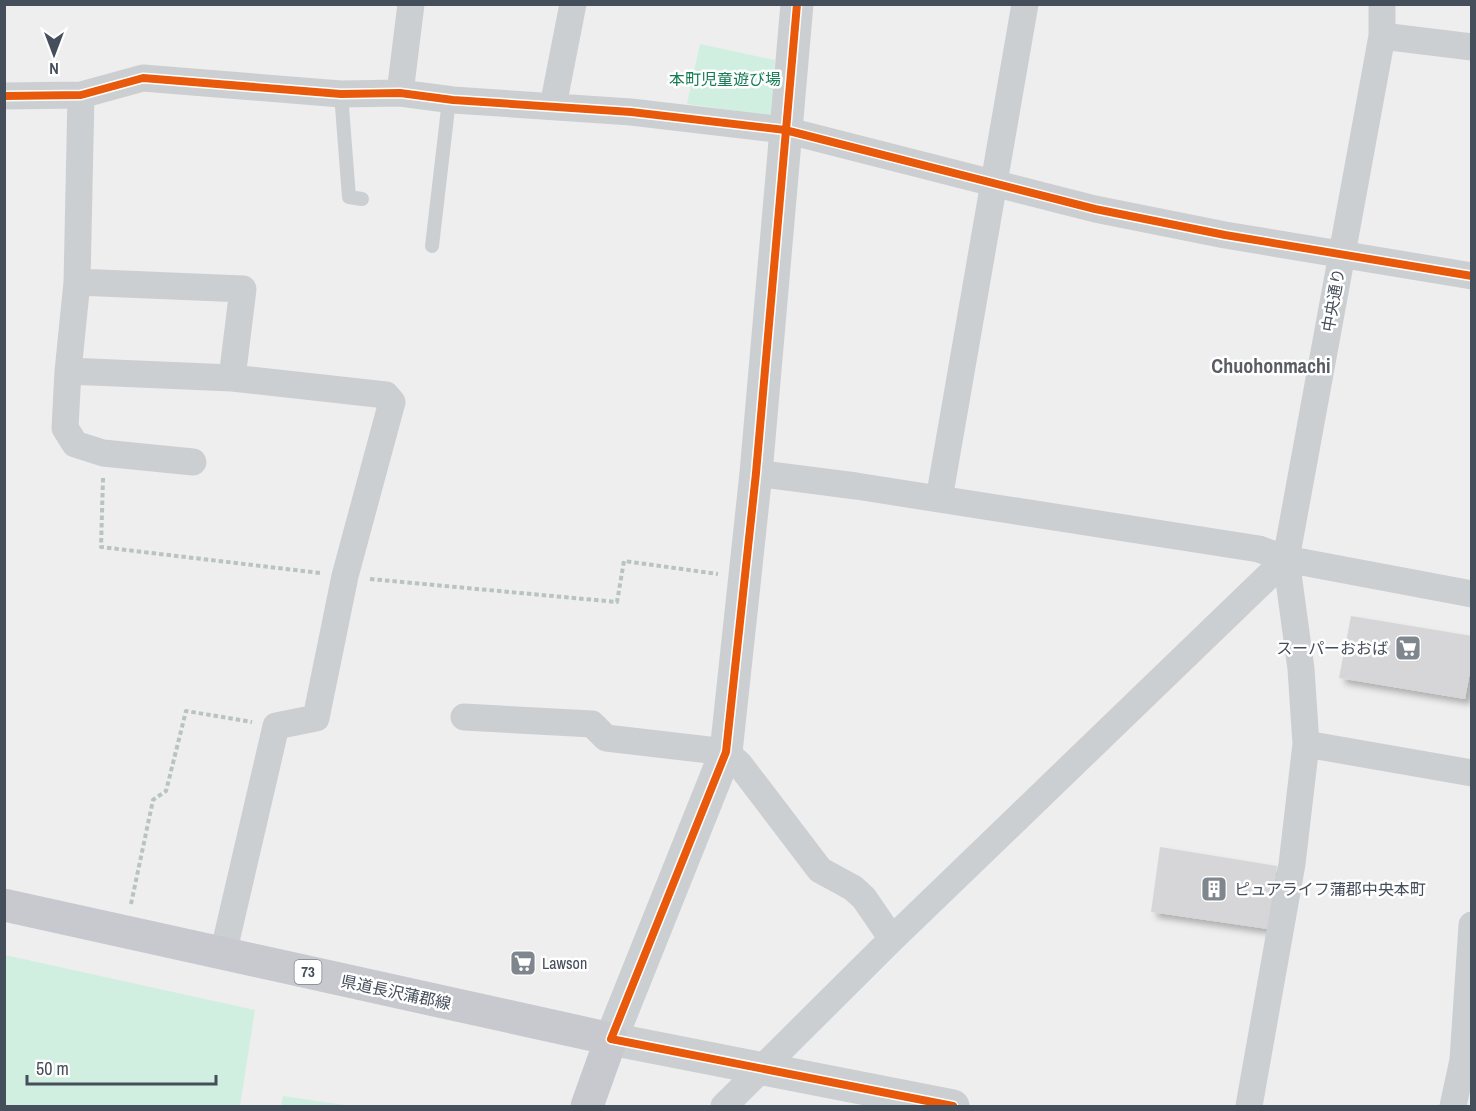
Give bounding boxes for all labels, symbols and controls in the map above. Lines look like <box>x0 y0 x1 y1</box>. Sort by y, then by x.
north arrow <box>24 24 84 84</box>
text: N <box>49 58 59 80</box>
park label: 本町児童遊び場 <box>669 68 781 90</box>
street label: 中央通り <box>1317 267 1349 333</box>
district label: Chuohonmachi <box>1211 352 1331 379</box>
supermarket icon: スーパーおおば <box>1393 633 1423 663</box>
place label: スーパーおおば <box>1276 637 1388 659</box>
building icon: ピュアライフ蒲郡中央本町 <box>1199 874 1229 904</box>
place label: ピュアライフ蒲郡中央本町 <box>1234 878 1426 900</box>
supermarket icon: Lawson <box>508 948 538 978</box>
place label: Lawson <box>542 952 587 974</box>
road number: 73 <box>294 960 322 984</box>
street label: 県道長沢蒲郡線 <box>339 970 453 1014</box>
scale bar <box>27 1048 216 1086</box>
text: 50 m <box>36 1056 69 1081</box>

